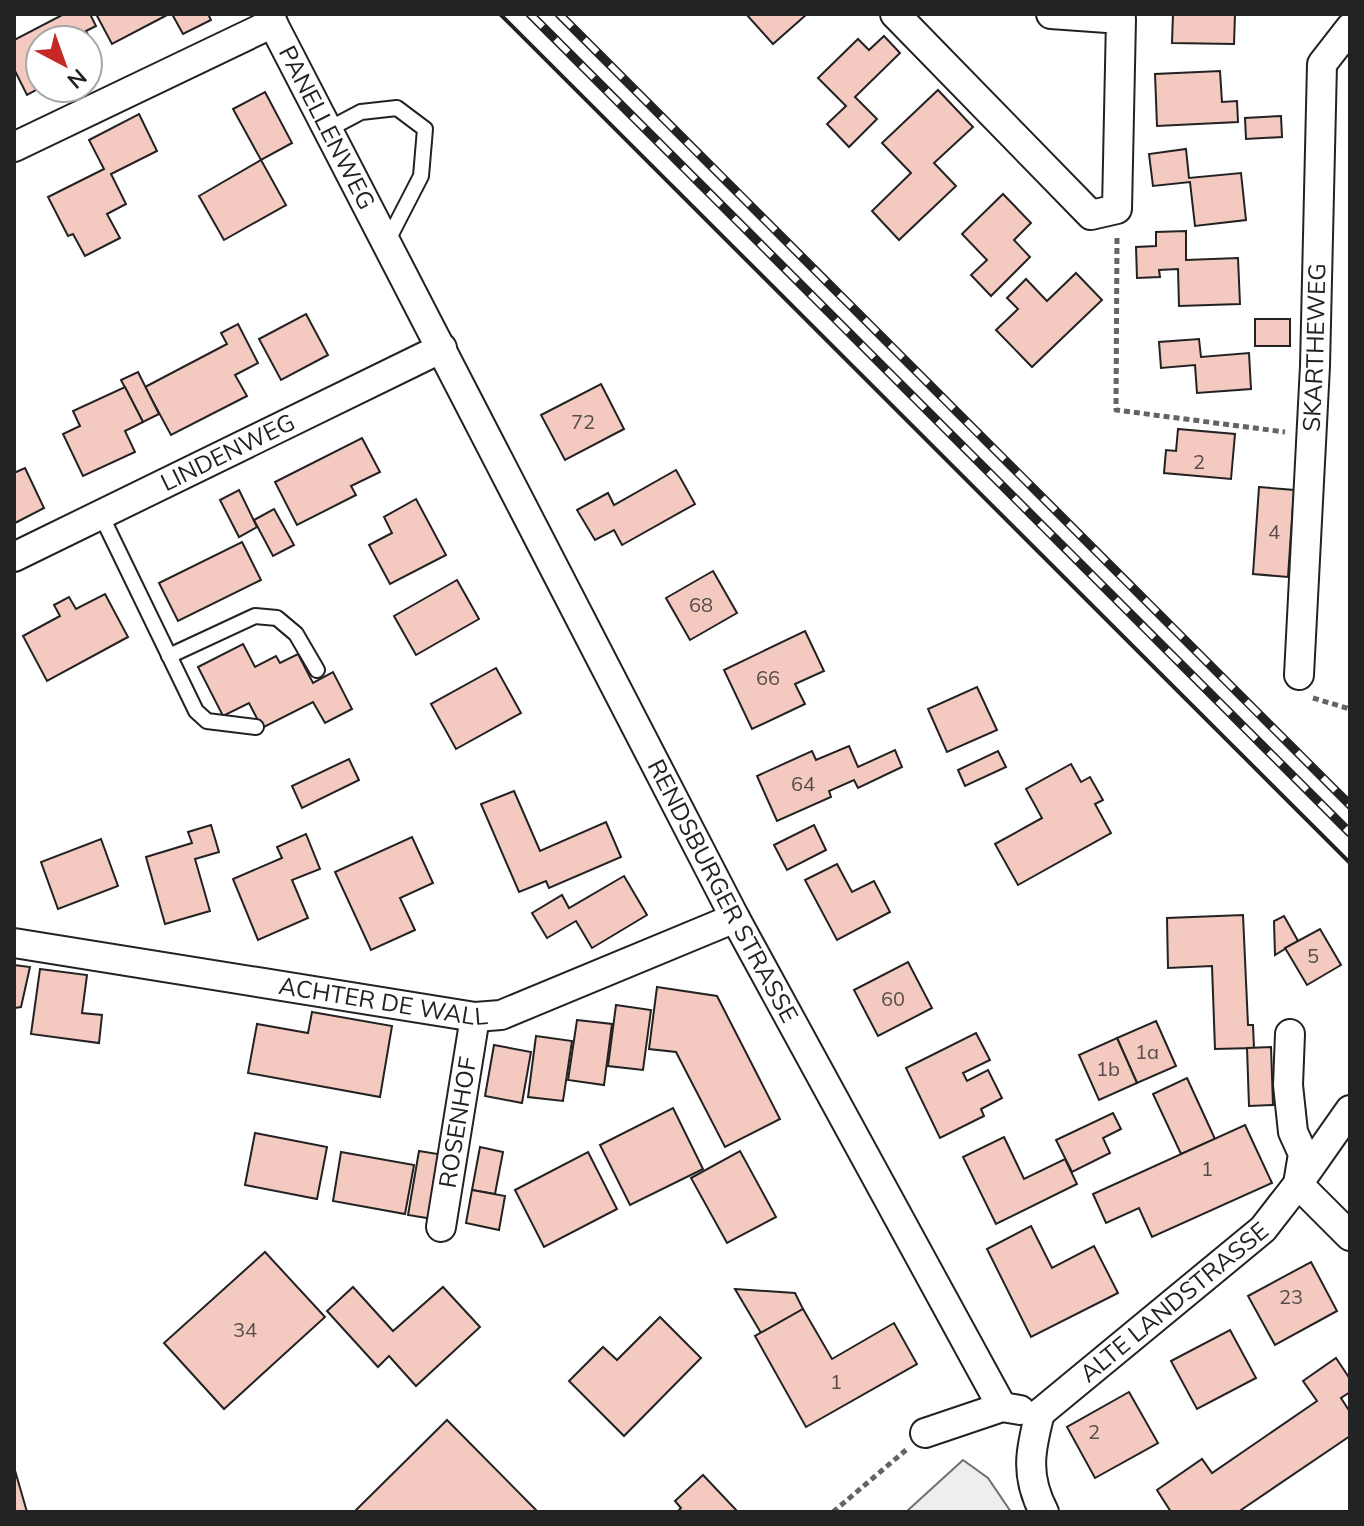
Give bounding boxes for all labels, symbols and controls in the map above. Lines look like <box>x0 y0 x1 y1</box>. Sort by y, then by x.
north arrow <box>24 24 104 104</box>
street label: PANELLENWEG <box>273 40 382 214</box>
text: N <box>62 63 93 95</box>
street label: SKARTHEWEG <box>1296 263 1331 432</box>
street label: LINDENWEG <box>155 406 299 497</box>
house number: 72 <box>571 409 595 434</box>
house number: 2 <box>1193 449 1205 474</box>
house number: 4 <box>1268 519 1280 544</box>
house number: 68 <box>689 592 713 617</box>
house number: 66 <box>756 665 780 690</box>
street label: RENDSBURGER STRASSE <box>642 754 805 1028</box>
house number: 64 <box>791 771 815 796</box>
house number: 5 <box>1307 943 1319 968</box>
street label: ACHTER DE WALL <box>277 970 489 1031</box>
house number: 60 <box>881 986 905 1011</box>
house number: 1a <box>1135 1039 1159 1064</box>
street label: ROSENHOF <box>432 1054 482 1190</box>
house number: 1b <box>1096 1056 1120 1081</box>
house number: 1 <box>1201 1156 1213 1181</box>
street label: ALTE LANDSTRASSE <box>1073 1215 1274 1388</box>
house number: 23 <box>1279 1284 1303 1309</box>
house number: 34 <box>233 1317 257 1342</box>
house number: 1 <box>830 1369 842 1394</box>
house number: 2 <box>1088 1419 1100 1444</box>

